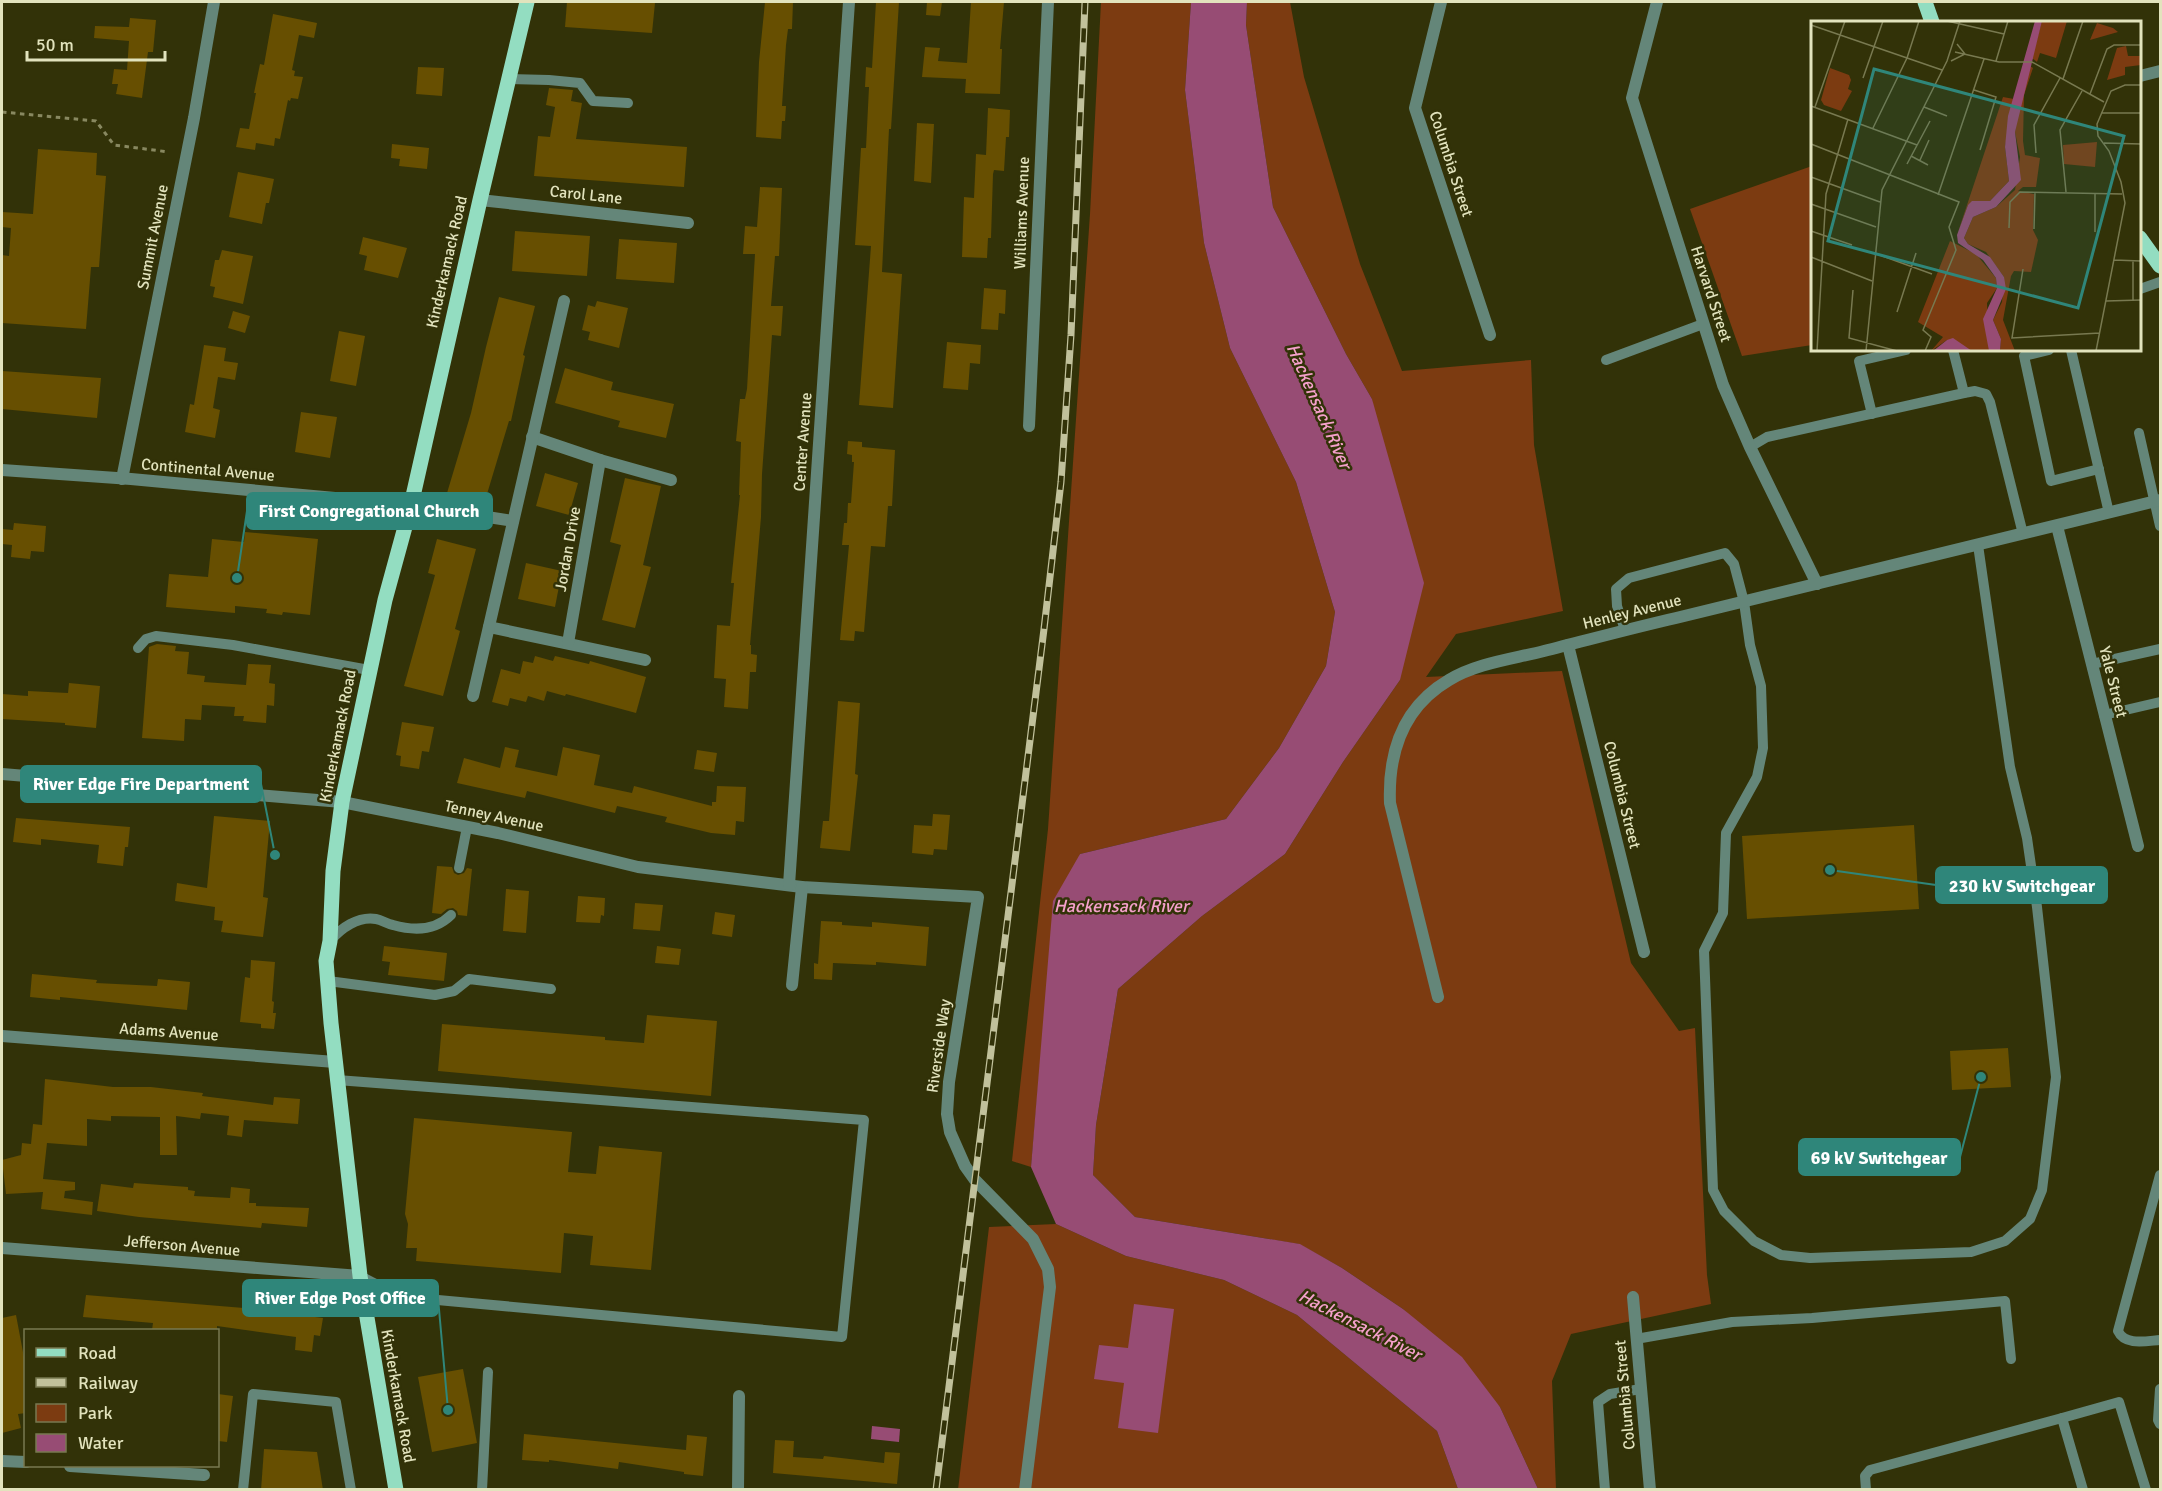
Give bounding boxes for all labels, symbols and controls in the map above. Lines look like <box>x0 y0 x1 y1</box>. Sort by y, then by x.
inset map <box>1811 21 2141 351</box>
scale bar <box>27 24 165 62</box>
text: 50 m <box>36 34 74 56</box>
street label: Columbia Street <box>1424 109 1478 220</box>
street label: Williams Avenue <box>1010 156 1034 270</box>
street label: Carol Lane <box>549 181 623 209</box>
street label: Summit Avenue <box>133 183 173 291</box>
street label: Kinderkamack Road <box>422 194 472 330</box>
street label: Harvard Street <box>1686 243 1736 345</box>
water label: Hackensack River <box>1282 340 1357 474</box>
street label: Center Avenue <box>790 392 816 492</box>
street label: Continental Avenue <box>140 454 276 486</box>
callout: First Congregational Church <box>247 493 492 529</box>
text: First Congregational Church <box>258 500 480 522</box>
street label: Jordan Drive <box>551 505 585 593</box>
street label: Henley Avenue <box>1581 590 1683 634</box>
street label: Yale Street <box>2094 644 2132 720</box>
street label: Kinderkamack Road <box>315 668 361 804</box>
street label: Columbia Street <box>1599 739 1645 851</box>
callout: River Edge Fire Department <box>21 766 261 802</box>
text: River Edge Fire Department <box>33 773 249 795</box>
street label: Tenney Avenue <box>443 796 545 836</box>
callout: 230 kV Switchgear <box>1936 867 2107 903</box>
text: 230 kV Switchgear <box>1949 875 2096 897</box>
water label: Hackensack River <box>1054 895 1191 917</box>
street label: Riverside Way <box>923 997 956 1094</box>
street label: Adams Avenue <box>119 1019 219 1045</box>
callout: 69 kV Switchgear <box>1799 1139 1960 1175</box>
text: 69 kV Switchgear <box>1811 1147 1948 1169</box>
street label: Jefferson Avenue <box>123 1231 241 1261</box>
callout: River Edge Post Office <box>243 1280 438 1316</box>
water label: Hackensack River <box>1295 1285 1427 1366</box>
text: River Edge Post Office <box>254 1287 426 1309</box>
street label: Kinderkamack Road <box>376 1328 420 1464</box>
legend <box>24 1329 219 1467</box>
street label: Columbia Street <box>1610 1339 1640 1451</box>
text: Road <box>78 1342 117 1364</box>
text: Railway <box>78 1372 139 1394</box>
text: Park <box>78 1402 113 1424</box>
text: Water <box>78 1432 124 1454</box>

